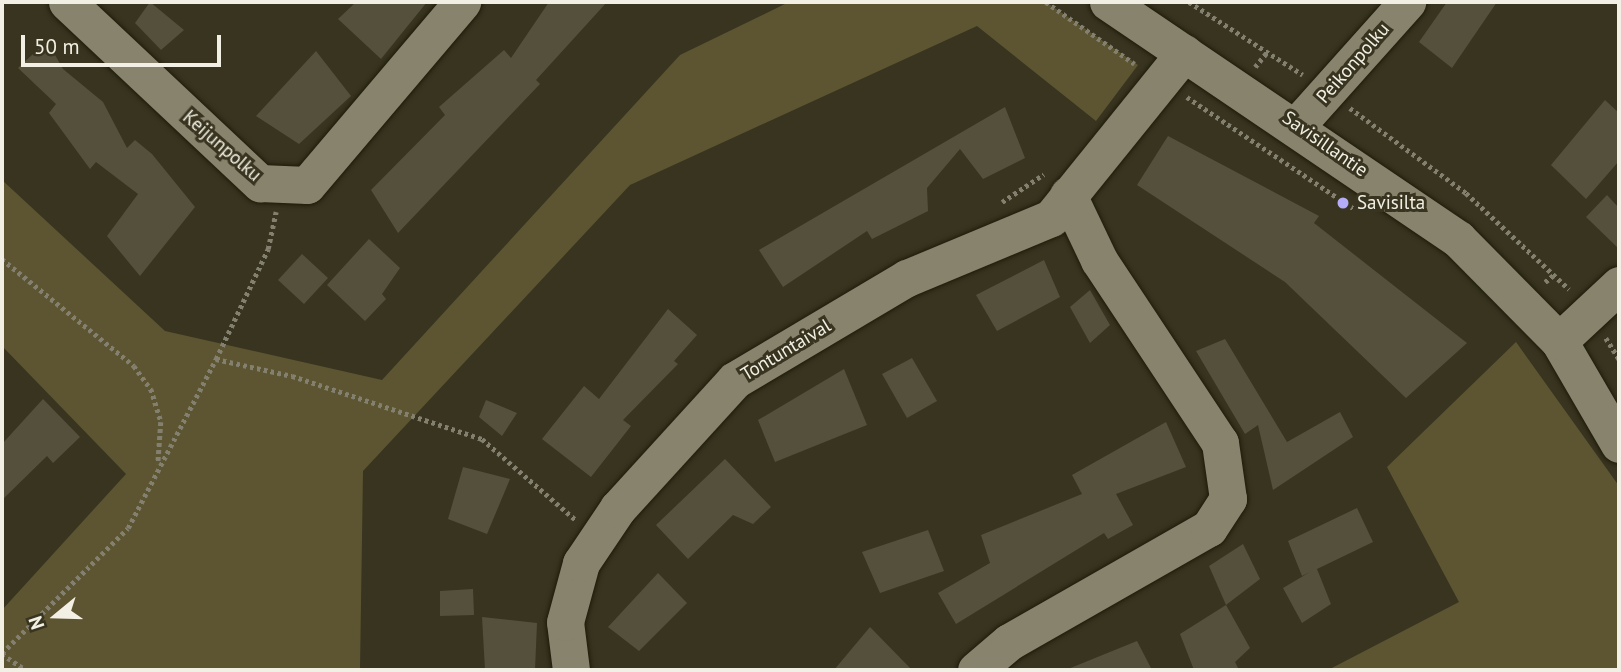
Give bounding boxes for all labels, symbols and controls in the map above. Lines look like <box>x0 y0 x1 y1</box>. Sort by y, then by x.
street label: Peikonpolku <box>1312 18 1394 108</box>
scale bar <box>24 21 224 65</box>
text: 50 m <box>34 33 80 60</box>
street label: Keijunpolku <box>178 106 266 186</box>
street label: Savisillantie <box>1278 106 1372 182</box>
place label: Savisilta <box>1357 192 1425 214</box>
marker: Savisilta <box>1335 195 1351 211</box>
street label: Tontuntaival <box>737 314 835 386</box>
north arrow <box>21 581 91 651</box>
text: N <box>23 613 50 633</box>

